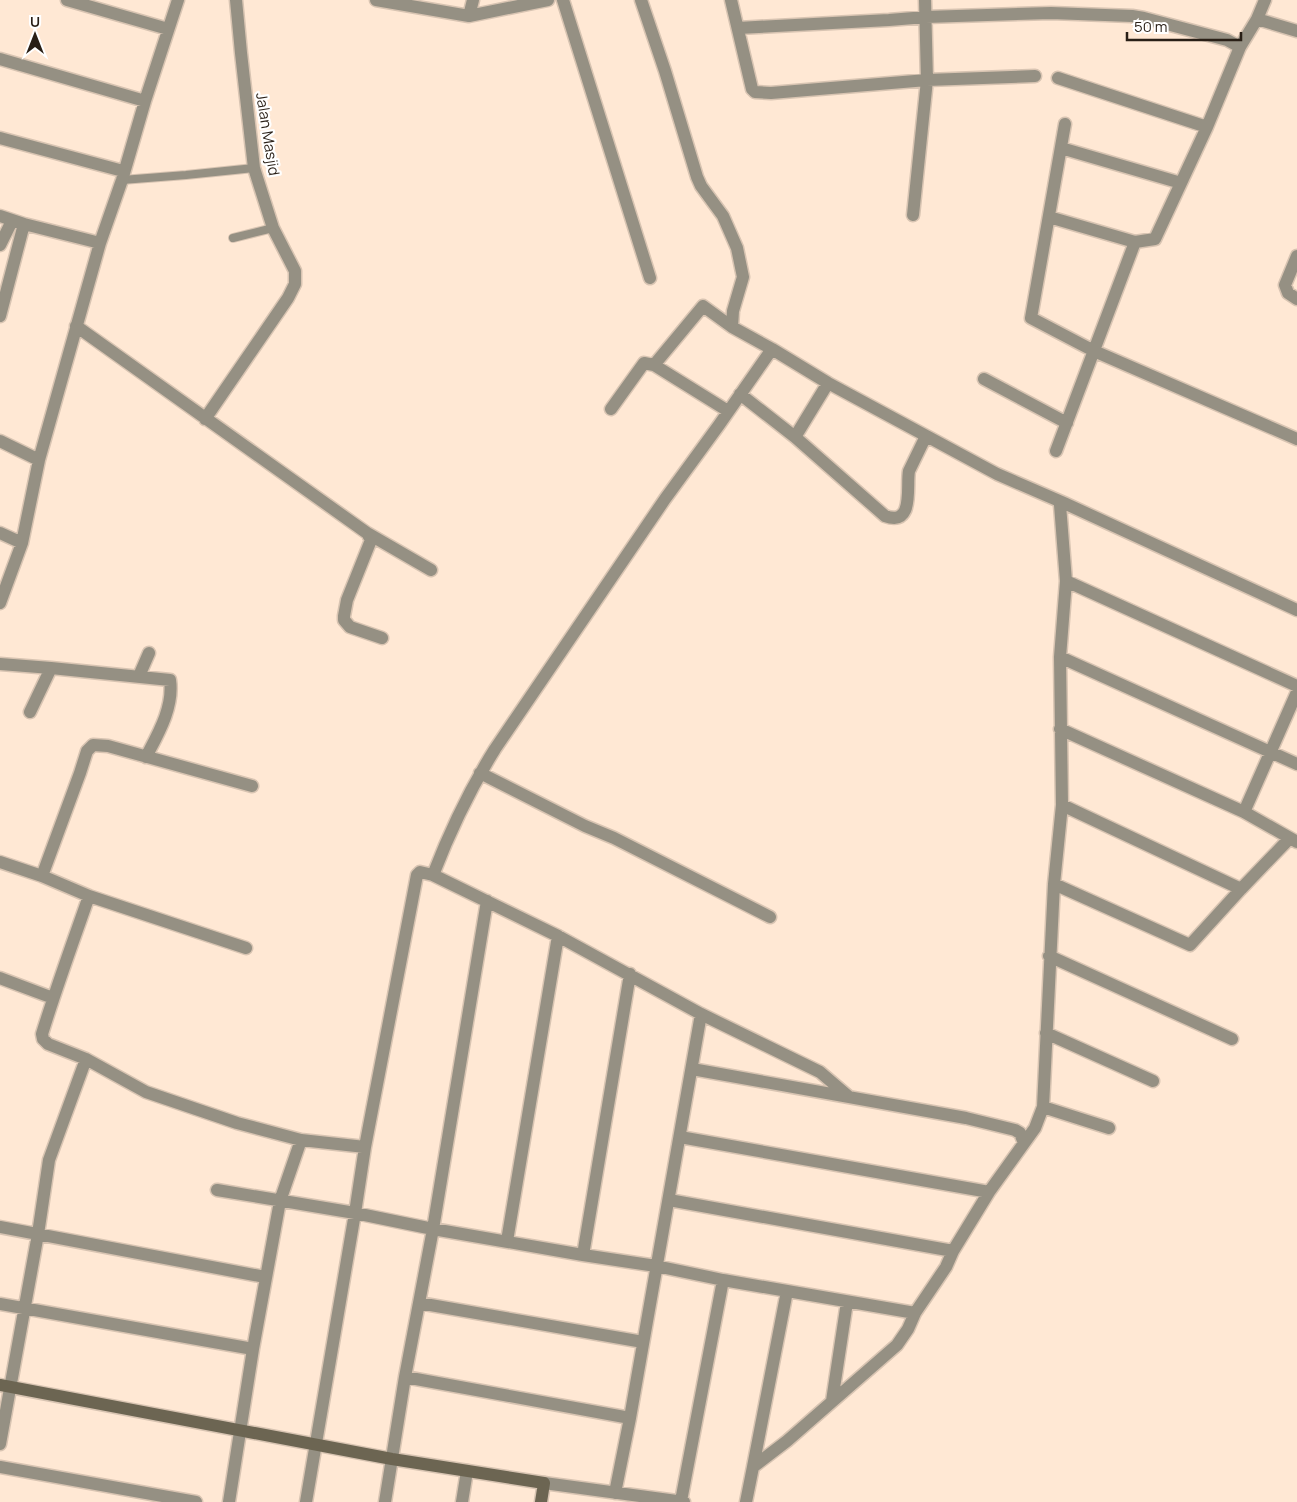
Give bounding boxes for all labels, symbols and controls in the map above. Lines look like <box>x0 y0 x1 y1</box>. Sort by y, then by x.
north arrow <box>10 10 60 60</box>
scale bar <box>1127 10 1241 42</box>
text: U <box>30 12 40 31</box>
text: 50 m <box>1134 16 1168 37</box>
street label: Jalan Masjid <box>251 91 285 177</box>

